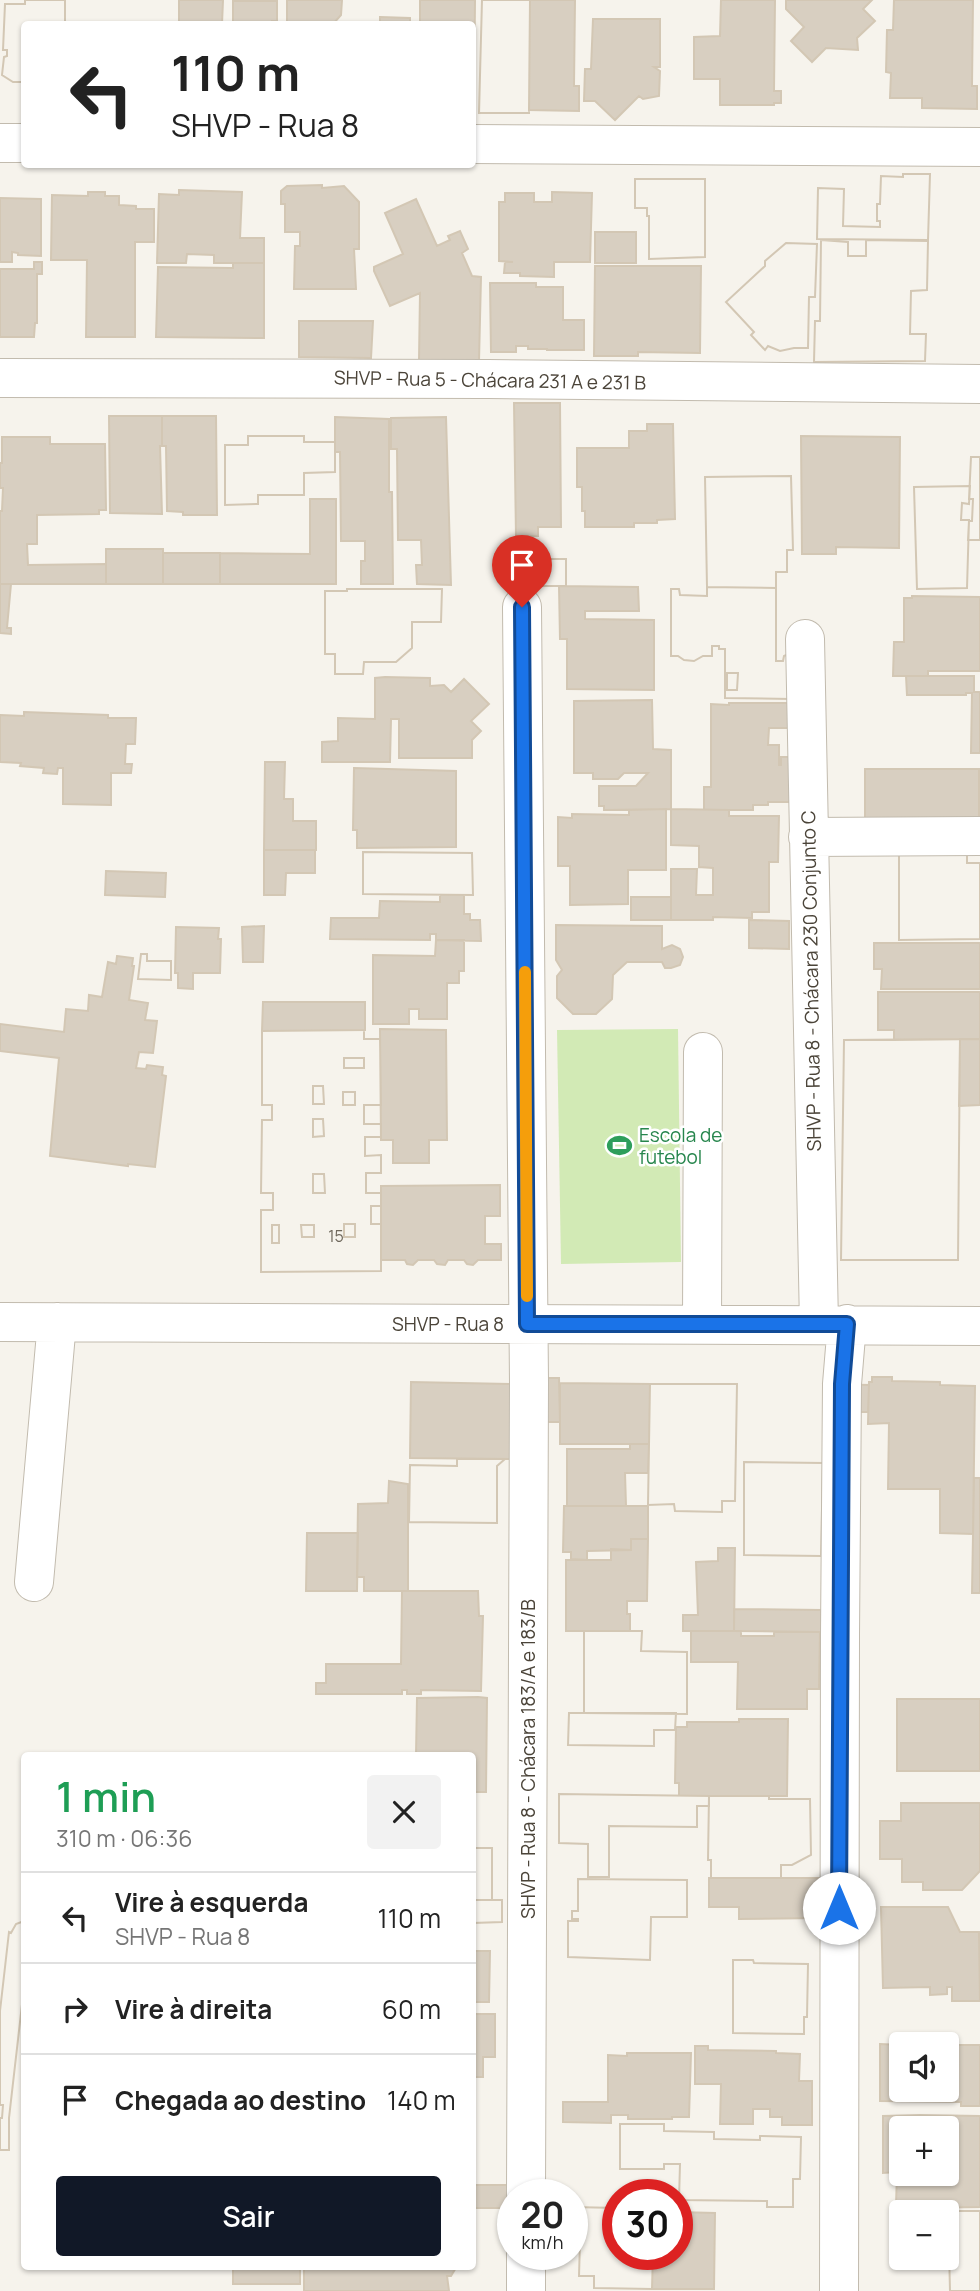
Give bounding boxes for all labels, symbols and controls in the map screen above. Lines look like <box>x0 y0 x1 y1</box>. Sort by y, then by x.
text: 110 m <box>171 39 300 106</box>
icon: left <box>56 49 147 140</box>
text: SHVP - Rua 8 <box>171 103 359 147</box>
street label: SHVP - Rua 5 - Chácara 231 A e 231 B <box>334 364 647 396</box>
pin <box>492 535 552 607</box>
icon: arrive <box>503 546 541 584</box>
street label: SHVP - Rua 8 - Chácara 230 Conjunto C <box>795 810 827 1152</box>
place label: Escola de futebol <box>639 1122 722 1170</box>
sports icon: Escola de futebol <box>605 1132 633 1160</box>
house number: 15 <box>328 1225 344 1247</box>
street label: SHVP - Rua 8 <box>392 1311 504 1337</box>
street label: SHVP - Rua 8 - Chácara 183/A e 183/B <box>515 1599 541 1919</box>
text: 1 min <box>56 1767 156 1825</box>
button: close <box>367 1775 441 1849</box>
text: 310 m · 06:36 <box>56 1822 192 1854</box>
position arrow <box>802 1871 876 1945</box>
text: Vire à esquerda <box>115 1884 308 1920</box>
icon: left <box>56 1899 94 1937</box>
text: 110 m <box>378 1900 441 1936</box>
text: SHVP - Rua 8 <box>115 1920 250 1952</box>
icon: right <box>56 1990 94 2028</box>
text: Vire à direita <box>115 1991 272 2027</box>
text: 60 m <box>382 1991 441 2027</box>
map controls <box>889 2032 959 2270</box>
button: sound <box>889 2032 959 2102</box>
icon: arrive <box>56 2081 94 2119</box>
text: Chegada ao destino <box>115 2082 366 2118</box>
text: 140 m <box>387 2082 456 2118</box>
button: + <box>889 2116 959 2186</box>
button: Sair <box>56 2176 441 2256</box>
speed limit sign: 30 <box>602 2179 693 2270</box>
text: 20 <box>521 2191 564 2239</box>
button: − <box>889 2200 959 2270</box>
text: km/h <box>522 2230 563 2254</box>

